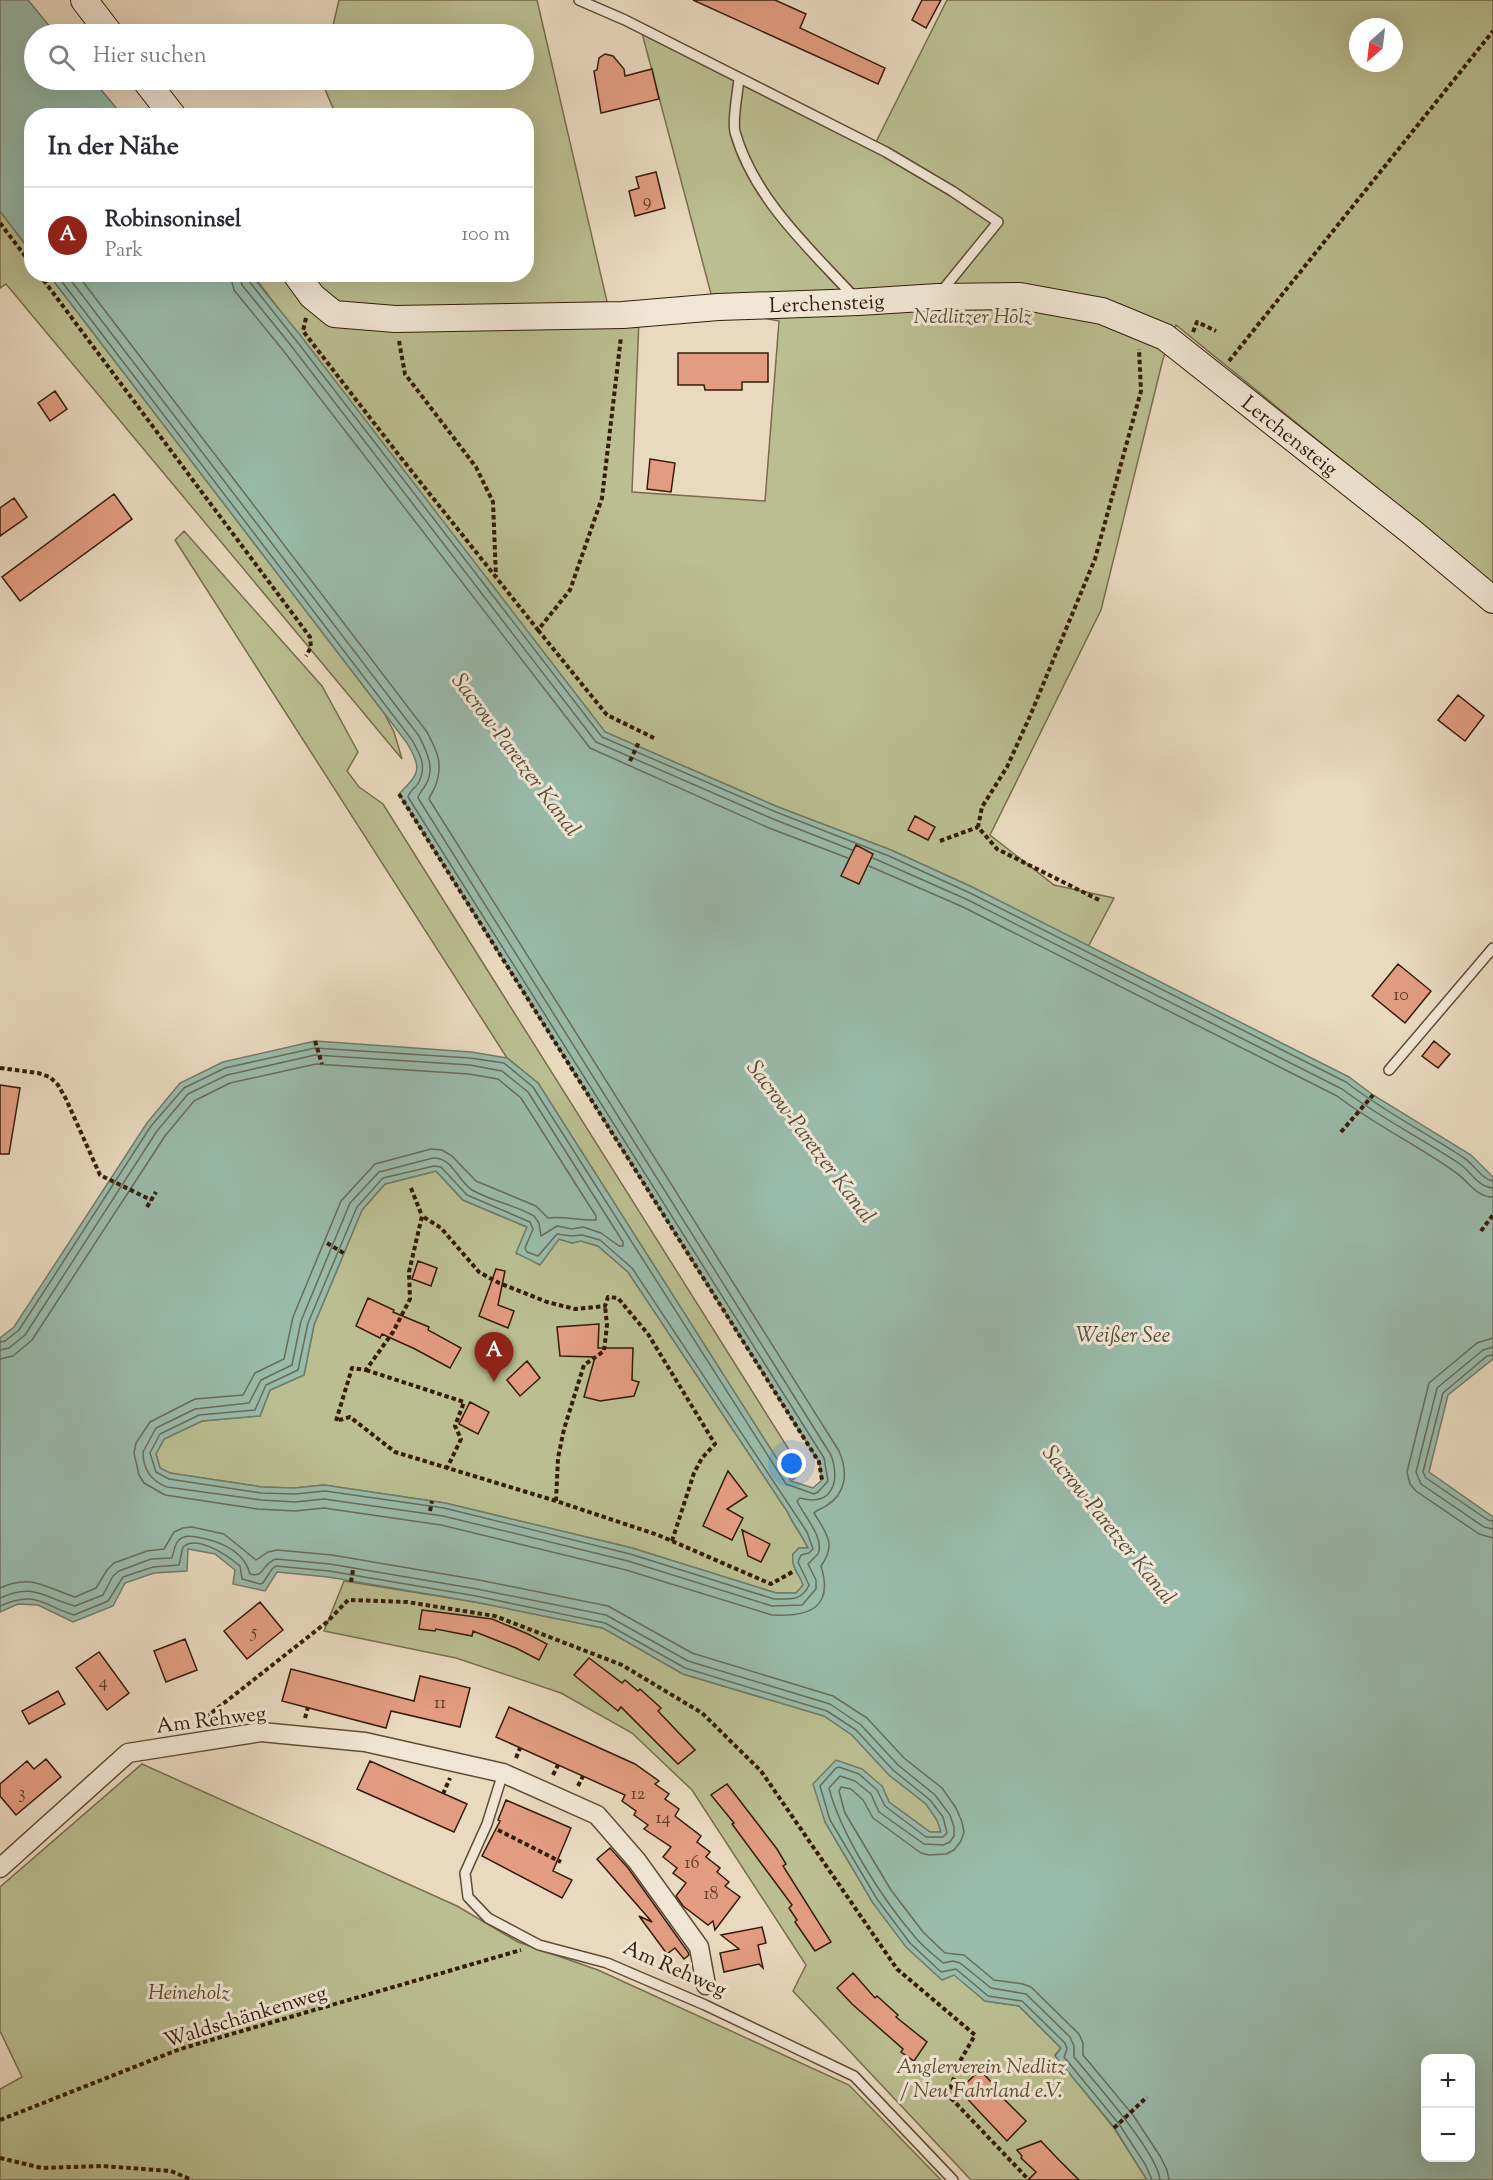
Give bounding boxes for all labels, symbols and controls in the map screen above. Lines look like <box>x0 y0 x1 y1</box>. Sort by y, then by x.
north arrow <box>1349 18 1403 72</box>
search box <box>24 24 534 90</box>
icon: search <box>45 41 78 74</box>
text: Hier suchen <box>93 41 207 73</box>
text: In der Nähe <box>48 129 179 166</box>
house number: 9 <box>643 189 652 215</box>
text: Robinsoninsel <box>105 205 241 237</box>
text: A <box>59 221 76 250</box>
text: 100 m <box>461 221 510 250</box>
text: Park <box>105 237 143 266</box>
street label: Lerchensteig <box>769 287 885 322</box>
park label: Nedlitzer Holz <box>914 303 1033 333</box>
street label: Lerchensteig <box>1234 390 1343 485</box>
water label: Sacrow-Paretzer Kanal <box>442 667 587 844</box>
house number: 10 <box>1393 983 1409 1009</box>
water label: Sacrow-Paretzer Kanal <box>737 1054 882 1231</box>
water label: Weißer See <box>1076 1321 1170 1353</box>
pin: A <box>474 1332 514 1382</box>
water label: Sacrow-Paretzer Kanal <box>1033 1439 1182 1613</box>
your location <box>777 1449 806 1478</box>
house number: 5 <box>250 1620 257 1646</box>
house number: 4 <box>98 1670 108 1696</box>
house number: 11 <box>434 1691 446 1717</box>
street label: Am Rehweg <box>155 1699 268 1743</box>
house number: 3 <box>18 1781 26 1807</box>
house number: 12 <box>631 1782 646 1808</box>
house number: 14 <box>655 1806 671 1832</box>
house number: 16 <box>684 1851 700 1877</box>
house number: 18 <box>703 1882 719 1908</box>
street label: Am Rehweg <box>618 1934 731 2006</box>
park label: Heineholz <box>148 1979 230 2009</box>
street label: Waldschänkenweg <box>160 1979 331 2057</box>
park label: Anglerverein Nedlitz / Neu Fahrland e.V. <box>896 2053 1067 2107</box>
map controls <box>1421 2054 1475 2162</box>
button: + <box>1421 2054 1475 2108</box>
button: − <box>1421 2108 1475 2162</box>

